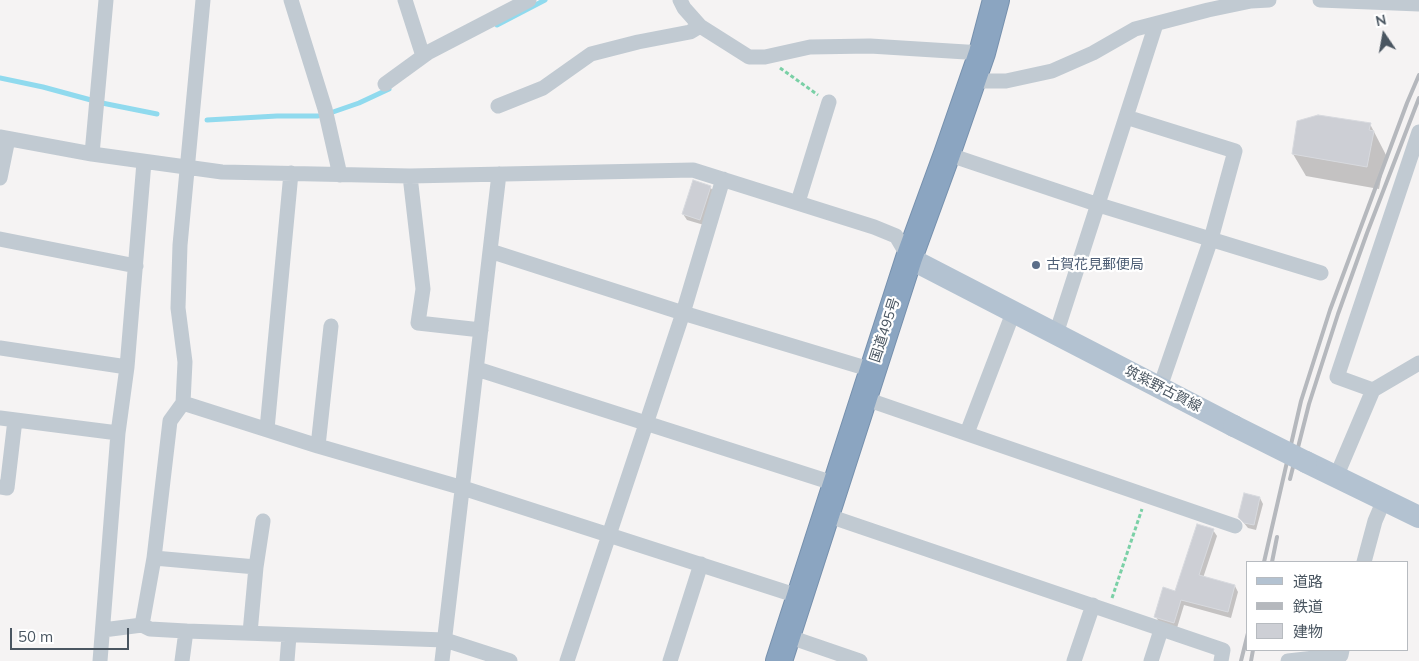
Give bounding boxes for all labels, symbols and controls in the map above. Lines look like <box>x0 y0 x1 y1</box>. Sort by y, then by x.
north arrow <box>1359 10 1409 60</box>
text: N <box>1374 10 1388 30</box>
place label: 古賀花見郵便局 <box>1046 257 1144 273</box>
marker: 古賀花見郵便局 <box>1030 259 1042 271</box>
street label: 国道495号 <box>867 295 903 365</box>
street label: 筑紫野古賀線 <box>1122 362 1204 416</box>
legend <box>1246 561 1409 651</box>
text: 道路 <box>1293 572 1323 591</box>
text: 鉄道 <box>1293 597 1323 616</box>
scale bar <box>12 618 131 650</box>
text: 建物 <box>1293 622 1323 641</box>
text: 50 m <box>18 627 53 646</box>

